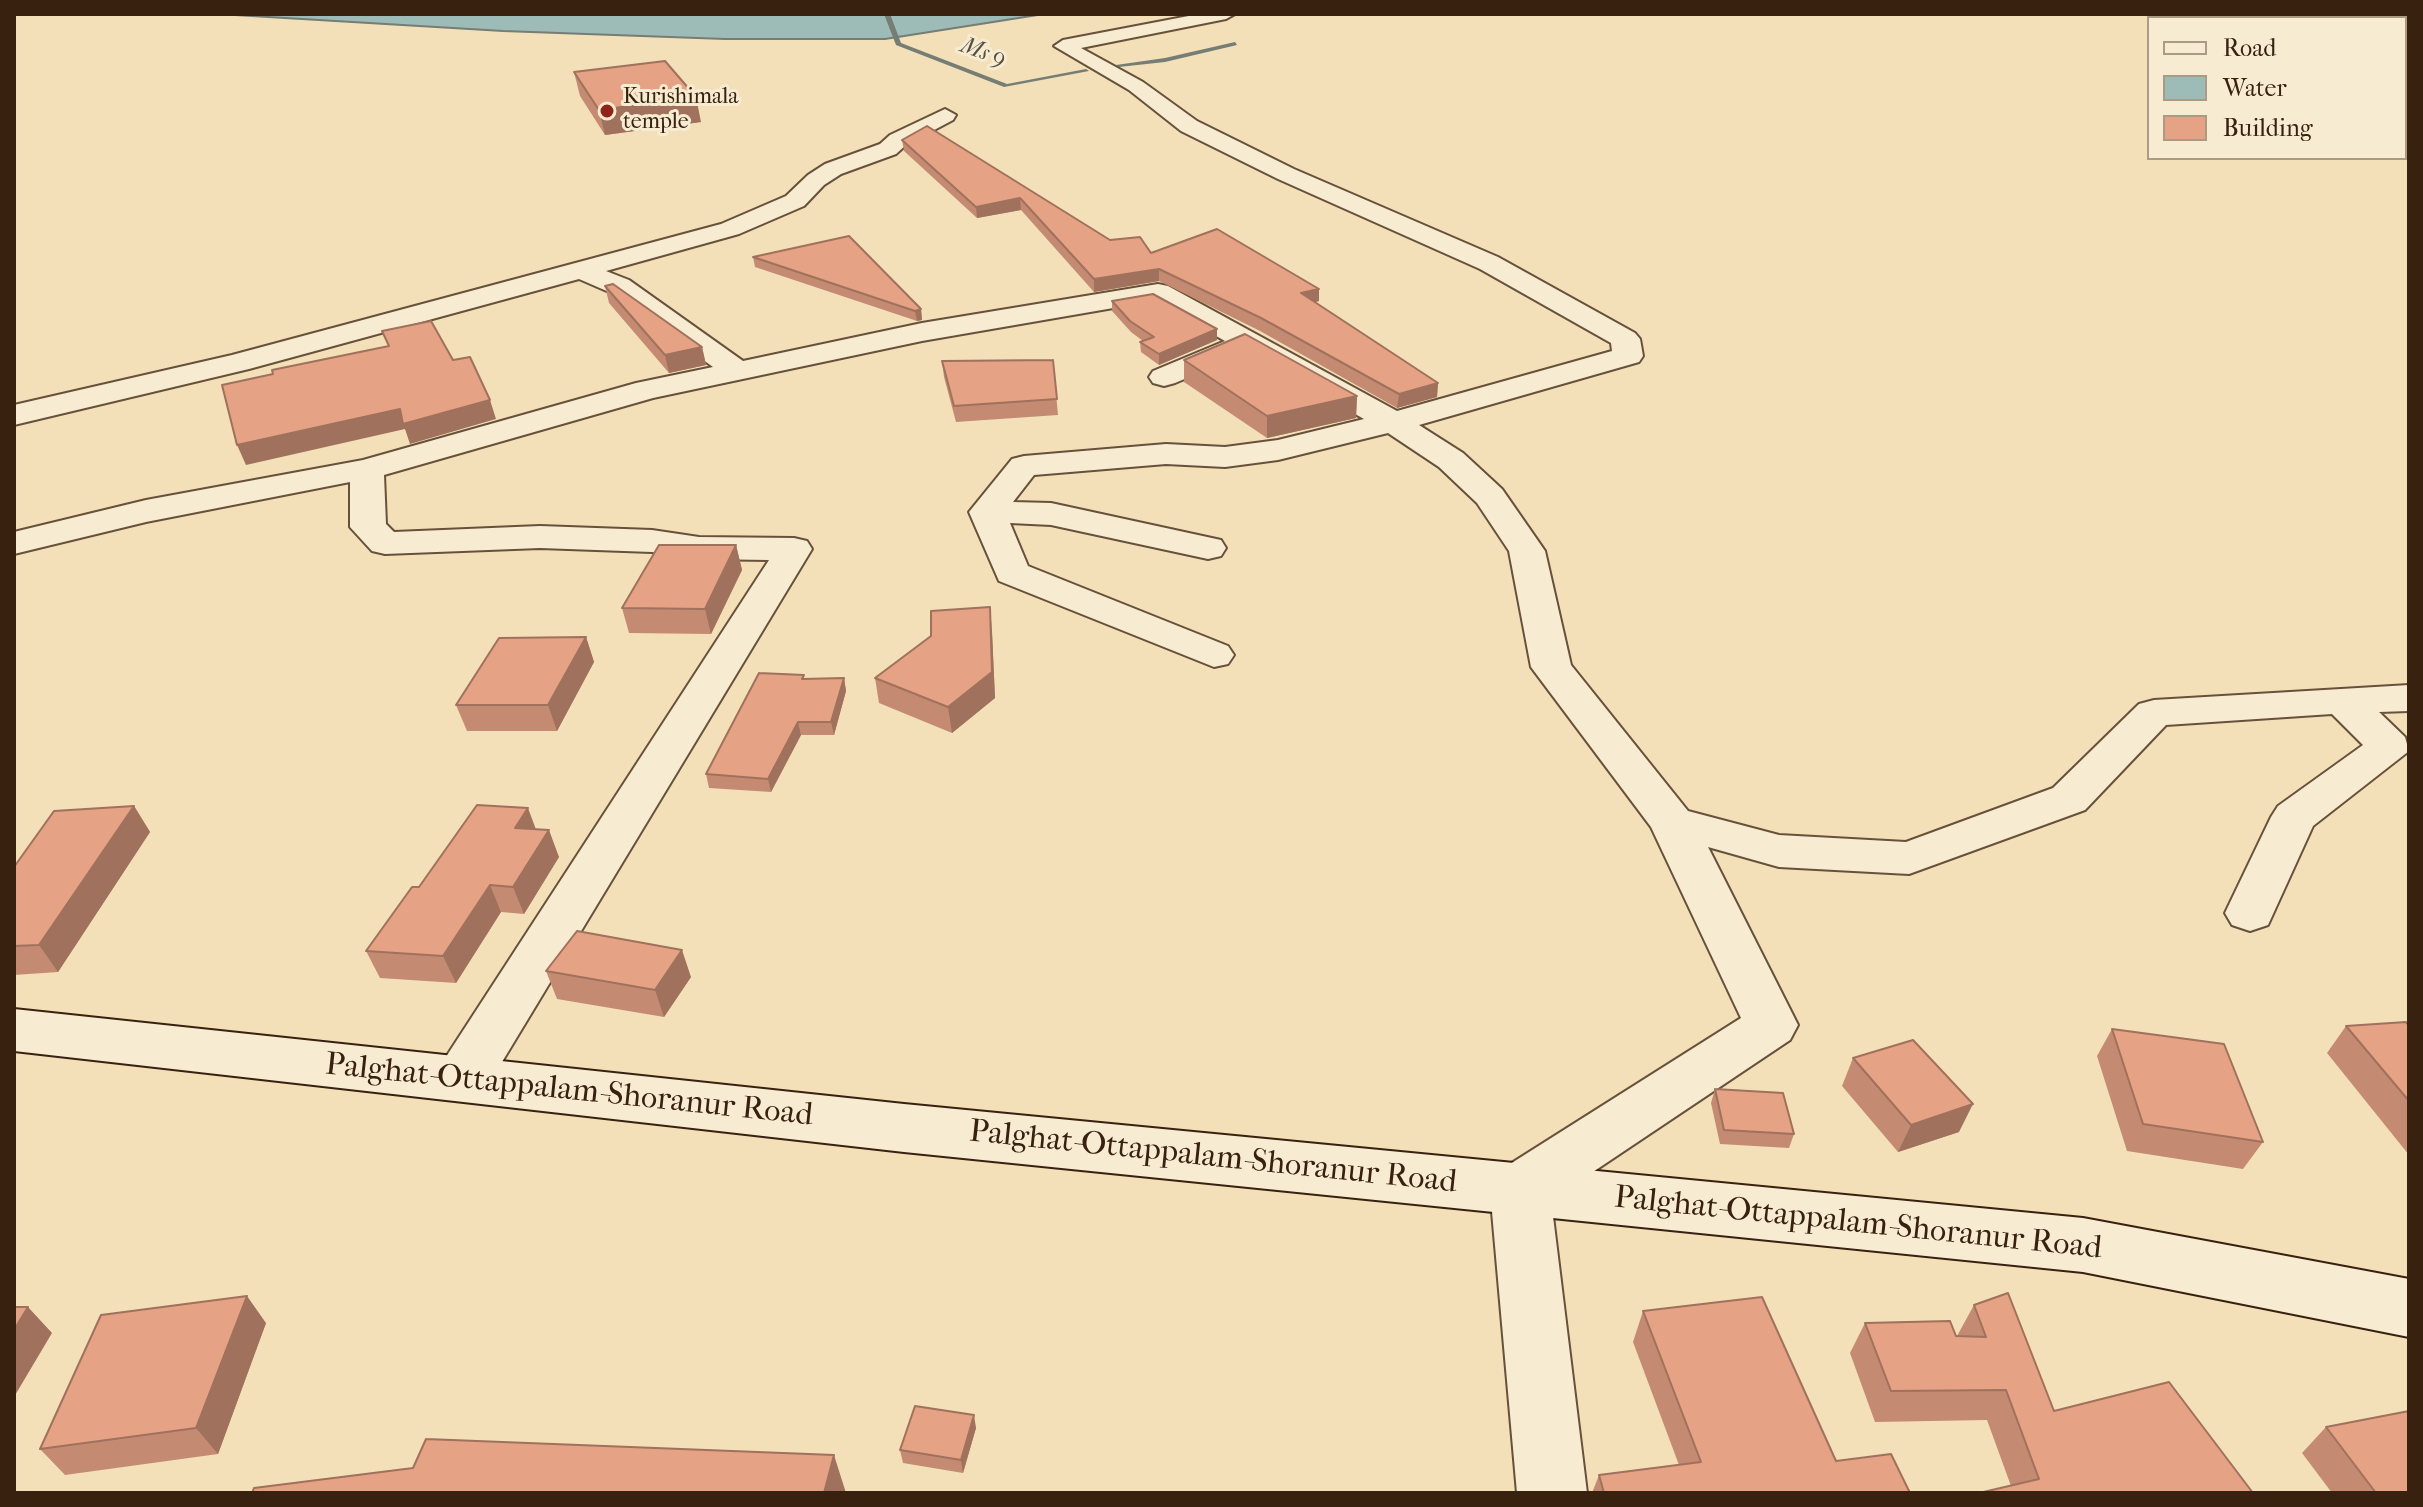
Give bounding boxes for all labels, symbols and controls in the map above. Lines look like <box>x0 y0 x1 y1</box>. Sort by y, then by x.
legend <box>2147 16 2407 160</box>
water label: Ms 9 <box>956 32 1010 74</box>
text: Road <box>2223 34 2276 62</box>
text: Water <box>2223 74 2287 102</box>
place label: Kurishimala temple <box>623 85 738 136</box>
marker: Kurishimala temple <box>598 102 616 120</box>
text: Building <box>2223 114 2313 142</box>
street label: Palghat-Ottappalam-Shoranur Road <box>323 1046 815 1136</box>
street label: Palghat-Ottappalam-Shoranur Road <box>967 1113 1459 1203</box>
street label: Palghat-Ottappalam-Shoranur Road <box>1612 1179 2104 1269</box>

